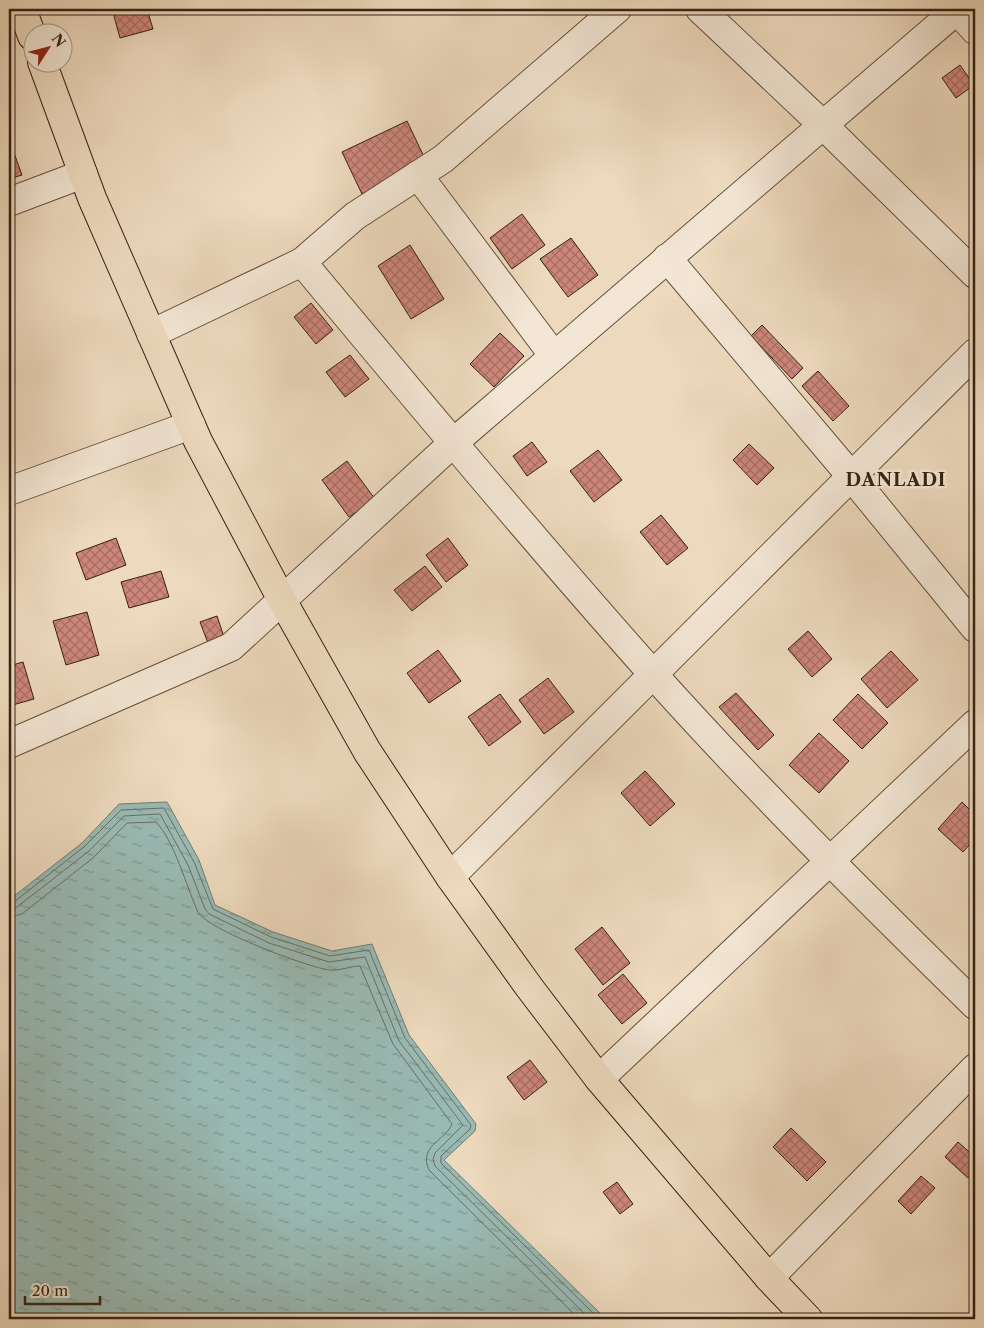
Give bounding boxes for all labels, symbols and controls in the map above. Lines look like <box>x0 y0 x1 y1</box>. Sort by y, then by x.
north arrow <box>22 22 72 72</box>
text: N <box>48 30 69 51</box>
district label: DANLADI <box>846 469 946 491</box>
scale bar <box>25 1273 100 1305</box>
text: 20 m <box>32 1281 68 1300</box>

